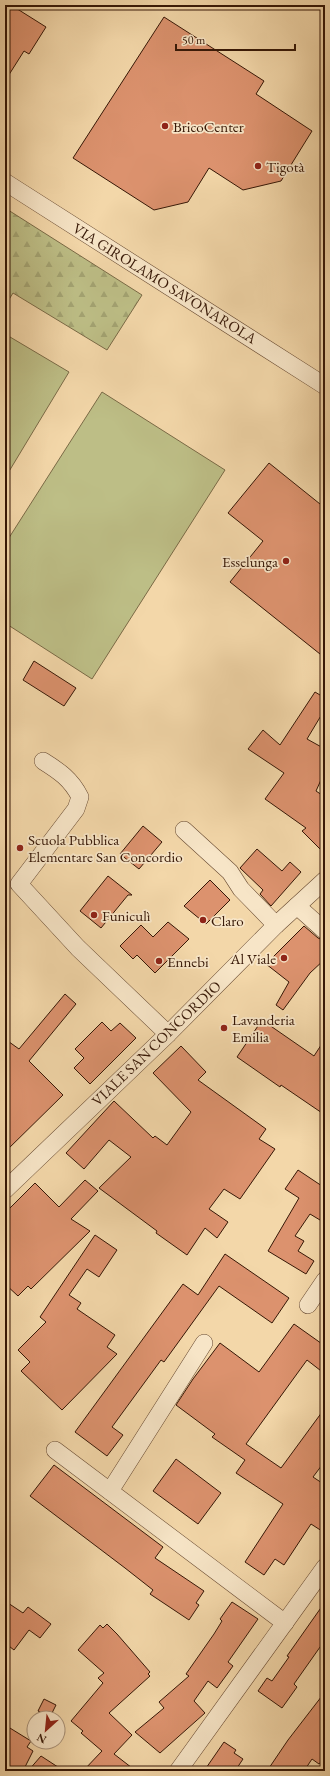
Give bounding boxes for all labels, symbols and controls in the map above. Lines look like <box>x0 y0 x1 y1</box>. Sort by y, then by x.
scale bar <box>176 26 295 52</box>
text: 50 m <box>182 32 206 48</box>
place label: BricoCenter <box>173 117 244 136</box>
marker: BricoCenter <box>160 121 170 131</box>
place label: Tigotà <box>266 157 304 176</box>
marker: Tigotà <box>253 161 263 171</box>
street label: VIA GIROLAMO SAVONAROLA <box>69 218 261 348</box>
place label: Esselunga <box>222 552 278 571</box>
marker: Esselunga <box>281 556 291 566</box>
place label: Scuola Pubblica Elementare San Concordio <box>28 830 183 866</box>
marker: Scuola Pubblica Elementare San Concordio <box>15 843 25 853</box>
place label: Funiculì <box>102 906 151 925</box>
marker: Funiculì <box>89 910 99 920</box>
place label: Claro <box>211 911 244 930</box>
marker: Claro <box>198 915 208 925</box>
place label: Al Viale <box>229 949 276 968</box>
place label: Ennebi <box>167 952 209 971</box>
marker: Al Viale <box>279 953 289 963</box>
marker: Ennebi <box>154 956 164 966</box>
street label: VIALE SAN CONCORDIO <box>87 976 225 1110</box>
place label: Lavanderia Emilia <box>232 1010 295 1046</box>
marker: Lavanderia Emilia <box>219 1023 229 1033</box>
north arrow <box>26 1710 66 1750</box>
text: N <box>34 1731 49 1747</box>

